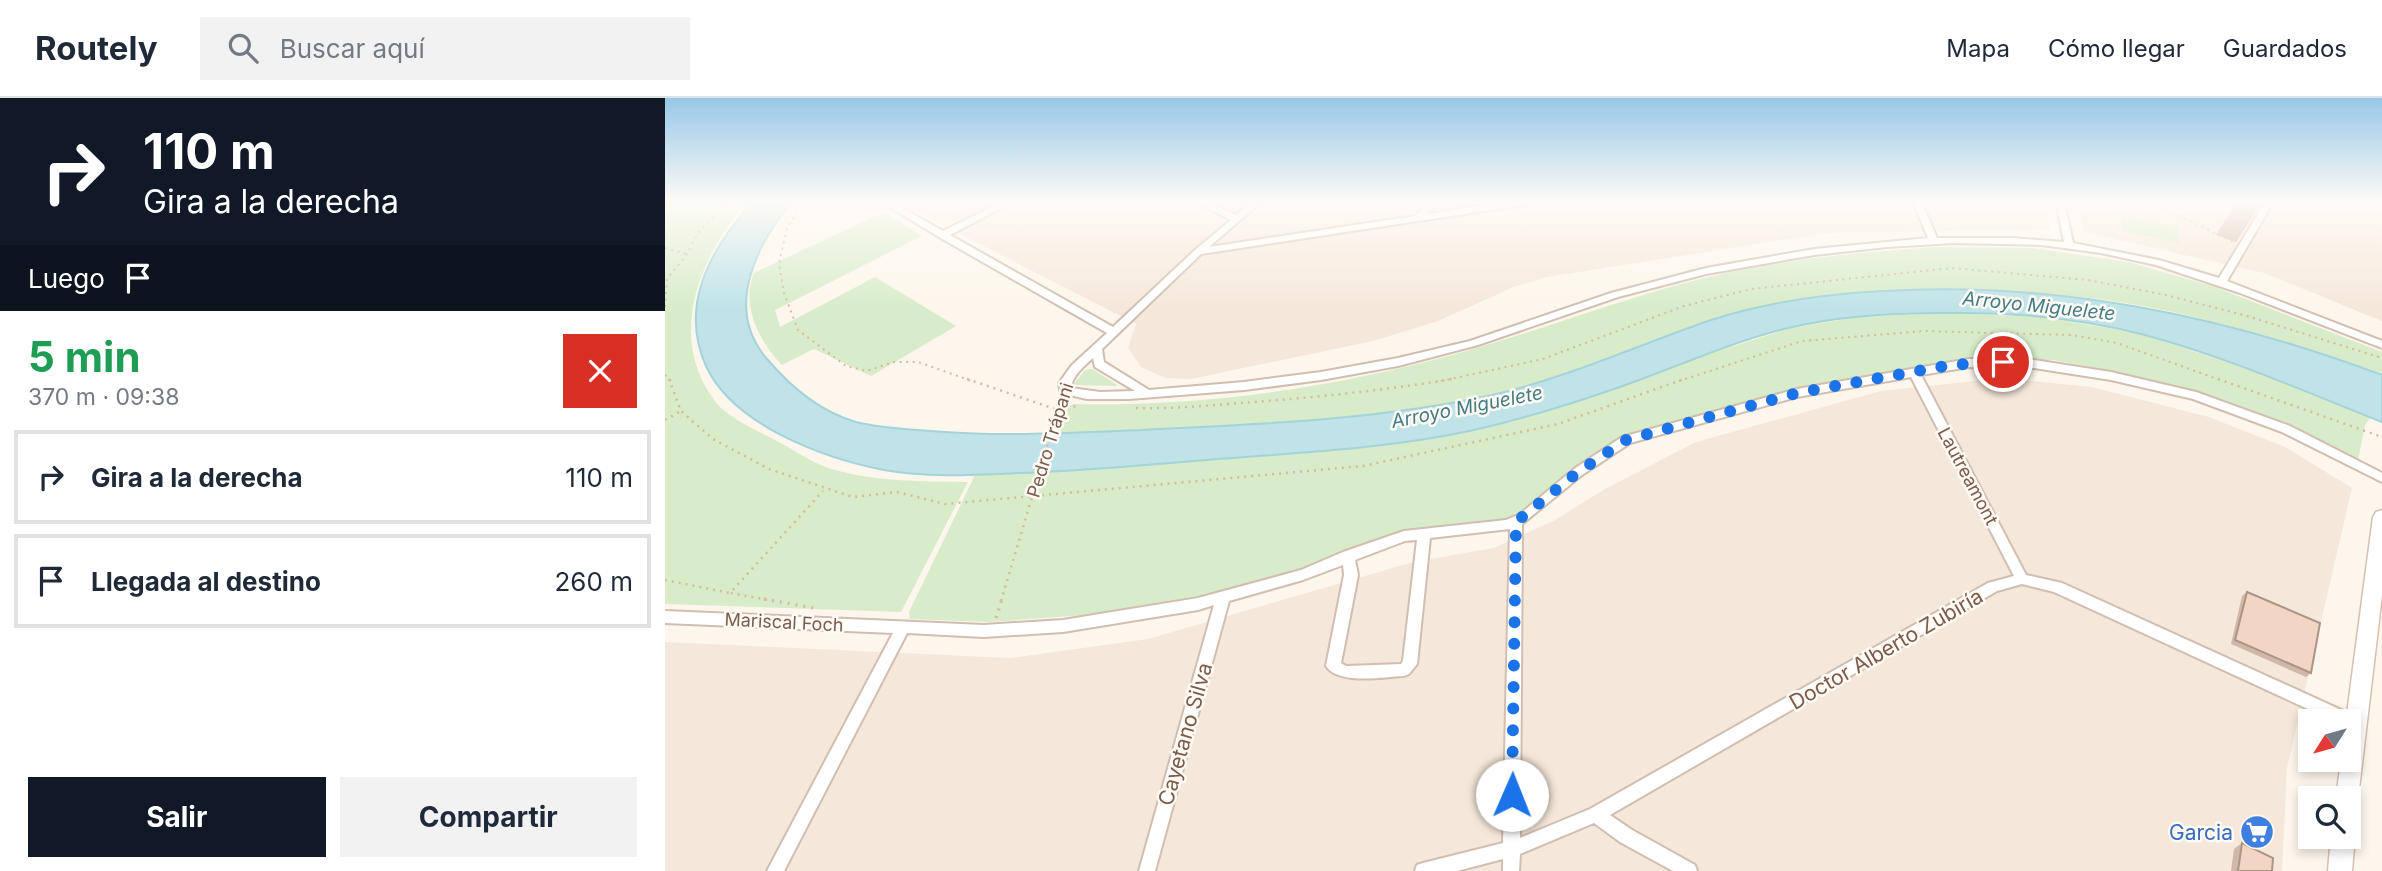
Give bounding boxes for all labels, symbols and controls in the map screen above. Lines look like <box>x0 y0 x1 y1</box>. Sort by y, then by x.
search box <box>200 17 690 80</box>
text: Routely <box>35 28 158 68</box>
icon: search <box>224 29 262 67</box>
text: Buscar aquí <box>280 33 425 64</box>
text: Mapa <box>1946 34 2010 63</box>
text: Cómo llegar <box>2048 34 2185 63</box>
text: Guardados <box>2223 34 2347 63</box>
text: 110 m <box>143 122 275 181</box>
icon: right <box>28 126 119 217</box>
text: Gira a la derecha <box>143 182 399 221</box>
icon: arrive <box>119 259 157 297</box>
text: Luego <box>28 263 105 294</box>
water label: Arroyo Miguelete <box>1960 286 2117 325</box>
text: 5 min <box>28 331 141 382</box>
pin <box>1973 332 2033 392</box>
button: close <box>563 334 637 408</box>
icon: arrive <box>1984 343 2022 381</box>
street label: Pedro Trápani <box>1023 380 1077 500</box>
water label: Arroyo Miguelete <box>1388 381 1545 433</box>
text: 370 m · 09:38 <box>28 383 179 411</box>
street label: Lautreamont <box>1934 424 2002 528</box>
icon: right <box>32 458 70 496</box>
text: Gira a la derecha <box>91 462 303 493</box>
text: 110 m <box>565 462 633 493</box>
icon: arrive <box>32 562 70 600</box>
text: Llegada al destino <box>91 566 321 597</box>
text: 260 m <box>555 566 633 597</box>
street label: Doctor Alberto Zubiría <box>1785 583 1987 715</box>
street label: Mariscal Foch <box>724 608 844 636</box>
street label: Cayetano Silva <box>1153 660 1217 808</box>
north arrow <box>2298 709 2361 772</box>
map controls <box>2298 709 2361 849</box>
position arrow <box>1475 758 1549 832</box>
button: Salir <box>28 777 326 857</box>
button: Compartir <box>340 777 637 857</box>
button: search <box>2298 786 2361 849</box>
supermarket icon: Garcia <box>2238 813 2276 851</box>
place label: Garcia <box>2169 820 2233 845</box>

